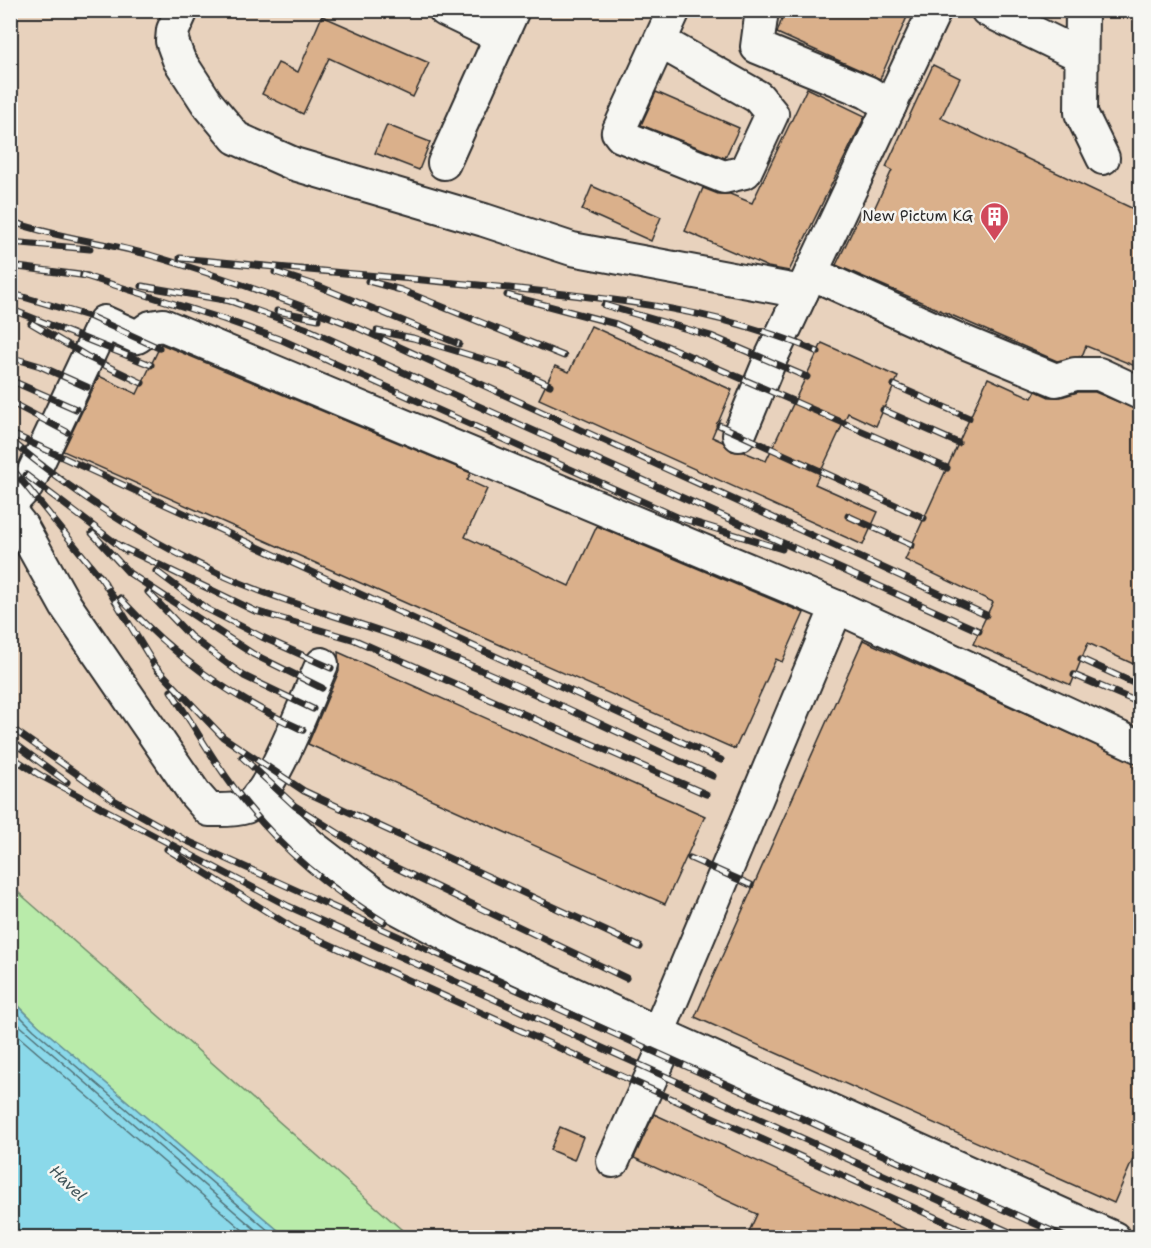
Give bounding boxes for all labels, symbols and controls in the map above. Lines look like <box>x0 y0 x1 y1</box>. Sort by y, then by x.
building icon: New Pictum KG <box>978 200 1010 242</box>
place label: New Pictum KG <box>862 206 973 226</box>
water label: Havel <box>45 1160 91 1206</box>

